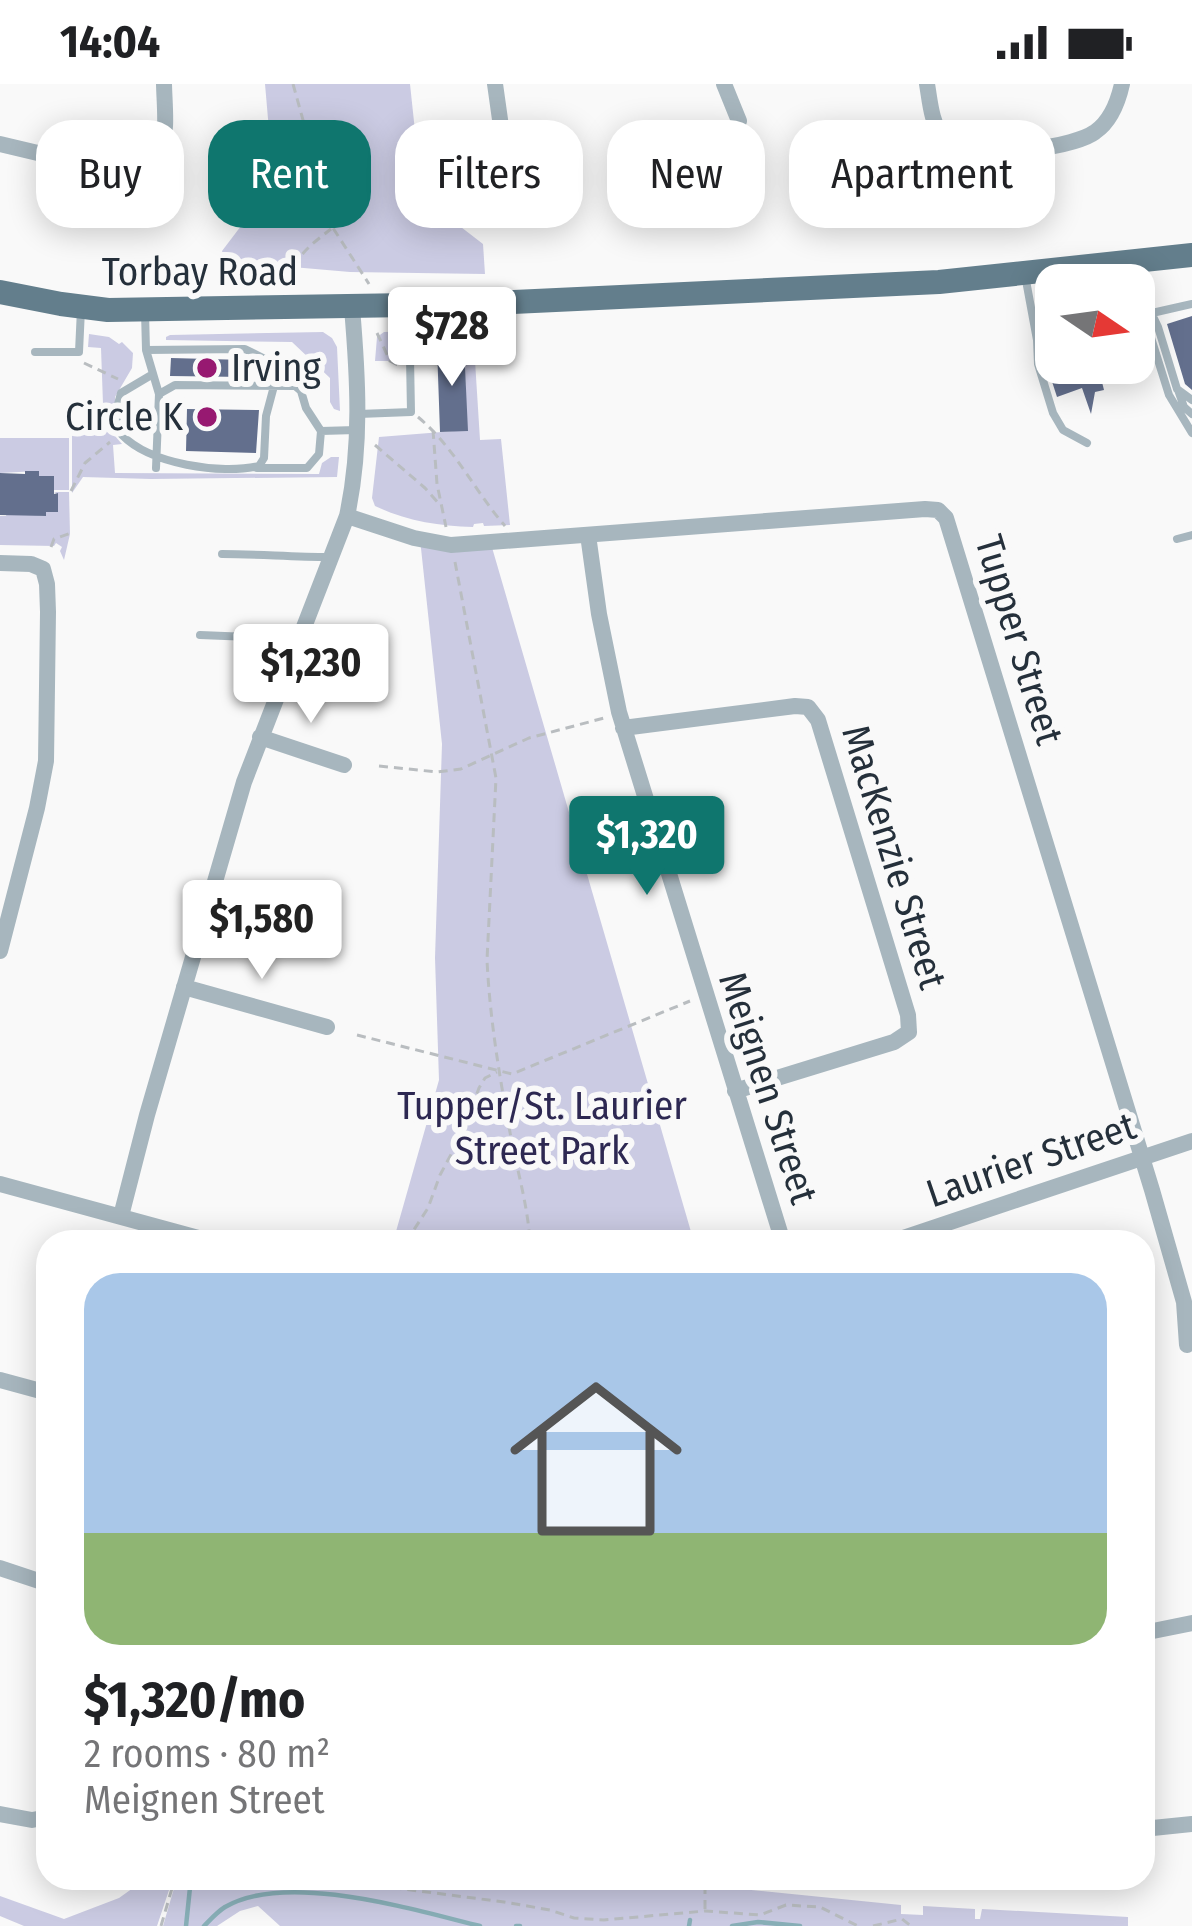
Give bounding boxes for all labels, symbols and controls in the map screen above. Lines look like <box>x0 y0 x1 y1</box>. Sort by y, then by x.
text: 14:04 <box>60 15 160 69</box>
chip: Buy <box>36 120 184 228</box>
chip: Rent <box>208 120 371 228</box>
chip: Filters <box>395 120 583 228</box>
chip: New <box>607 120 765 228</box>
chip: Apartment <box>789 120 1055 228</box>
street label: Torbay Road <box>102 249 298 295</box>
north arrow <box>1035 264 1155 384</box>
map controls <box>1035 264 1155 384</box>
pin: $728 <box>381 287 523 389</box>
text: $728 <box>415 303 489 349</box>
place label: Irving <box>231 345 322 391</box>
marker: Irving <box>194 355 220 381</box>
place label: Circle K <box>65 394 183 440</box>
marker: Circle K <box>194 404 220 430</box>
street label: Tupper Street <box>965 530 1073 750</box>
pin: $1,230 <box>213 624 409 726</box>
text: $1,230 <box>260 640 362 686</box>
street label: MacKenzie Street <box>832 720 956 994</box>
pin: $1,320 <box>549 796 745 898</box>
text: $1,320 <box>596 812 698 858</box>
pin: $1,580 <box>164 880 360 982</box>
text: $1,580 <box>210 896 314 942</box>
street label: Meignen Street <box>709 966 827 1210</box>
park label: Tupper/St. Laurier Street Park <box>397 1083 687 1174</box>
street label: Laurier Street <box>920 1103 1142 1217</box>
icon: home <box>488 1351 704 1567</box>
text: $1,320/mo <box>84 1669 305 1731</box>
text: 2 rooms · 80 m² <box>84 1731 330 1777</box>
text: Meignen Street <box>84 1777 325 1823</box>

